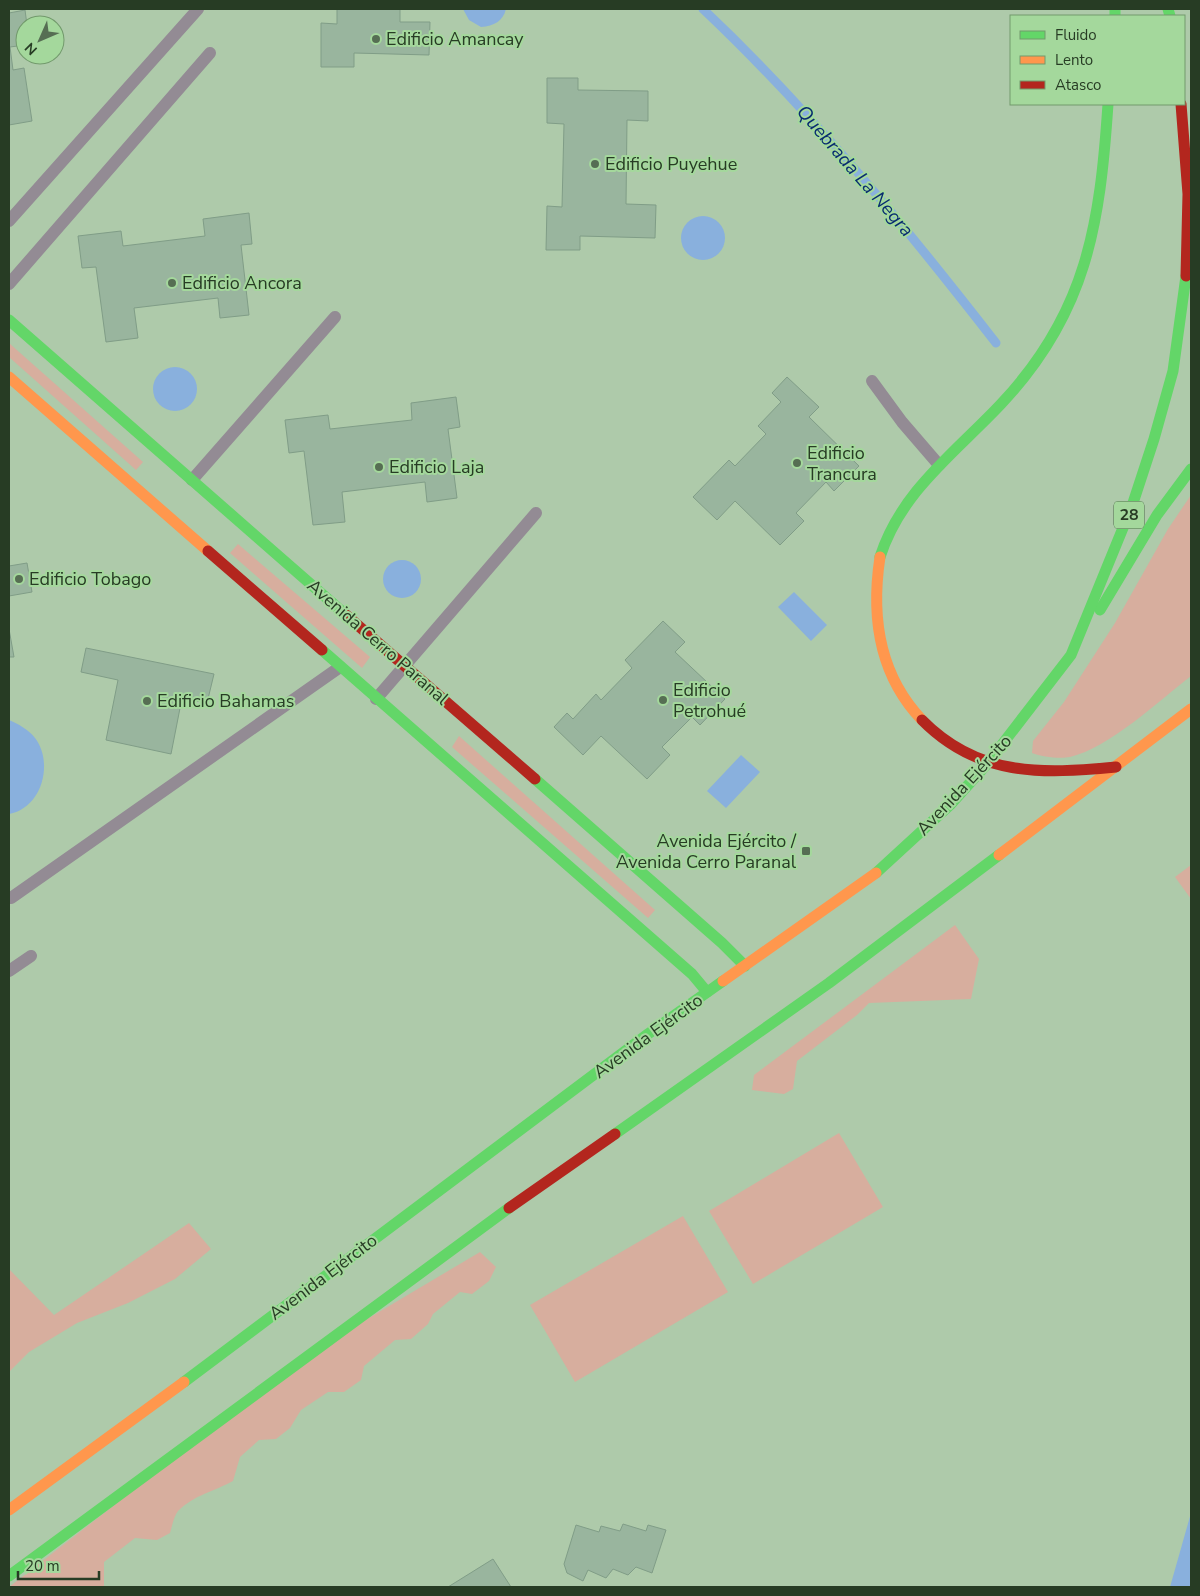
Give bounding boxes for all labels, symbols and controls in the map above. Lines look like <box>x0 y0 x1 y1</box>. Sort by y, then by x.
north arrow <box>15 15 65 65</box>
legend <box>1010 15 1185 105</box>
text: Fluido <box>1055 25 1097 45</box>
place label: Edificio Amancay <box>386 27 524 51</box>
marker: Edificio Amancay <box>370 33 382 45</box>
text: N <box>21 38 42 59</box>
text: Lento <box>1055 50 1093 70</box>
text: Atasco <box>1055 75 1101 95</box>
water label: Quebrada La Negra <box>791 100 919 242</box>
place label: Edificio Puyehue <box>605 152 737 176</box>
marker: Edificio Puyehue <box>589 158 601 170</box>
place label: Edificio Ancora <box>182 271 302 295</box>
marker: Edificio Ancora <box>166 277 178 289</box>
place label: Edificio Trancura <box>807 441 877 486</box>
place label: Edificio Laja <box>389 455 484 479</box>
marker: Edificio Trancura <box>791 457 803 469</box>
marker: Edificio Laja <box>373 461 385 473</box>
road number: 28 <box>1114 502 1144 528</box>
place label: Edificio Tobago <box>29 567 151 591</box>
marker: Edificio Tobago <box>13 573 25 585</box>
street label: Avenida Cerro Paranal <box>302 574 454 711</box>
place label: Edificio Petrohué <box>673 678 746 723</box>
place label: Edificio Bahamas <box>157 689 294 713</box>
marker: Edificio Petrohué <box>657 694 669 706</box>
marker: Edificio Bahamas <box>141 695 153 707</box>
street label: Avenida Ejército <box>911 729 1017 841</box>
place label: Avenida Ejército / Avenida Cerro Paranal <box>616 829 797 874</box>
marker: Avenida Ejército / Avenida Cerro Paranal <box>800 845 812 857</box>
street label: Avenida Ejército <box>588 988 708 1084</box>
street label: Avenida Ejército <box>264 1228 382 1326</box>
scale bar <box>18 1548 99 1580</box>
text: 20 m <box>25 1556 60 1576</box>

